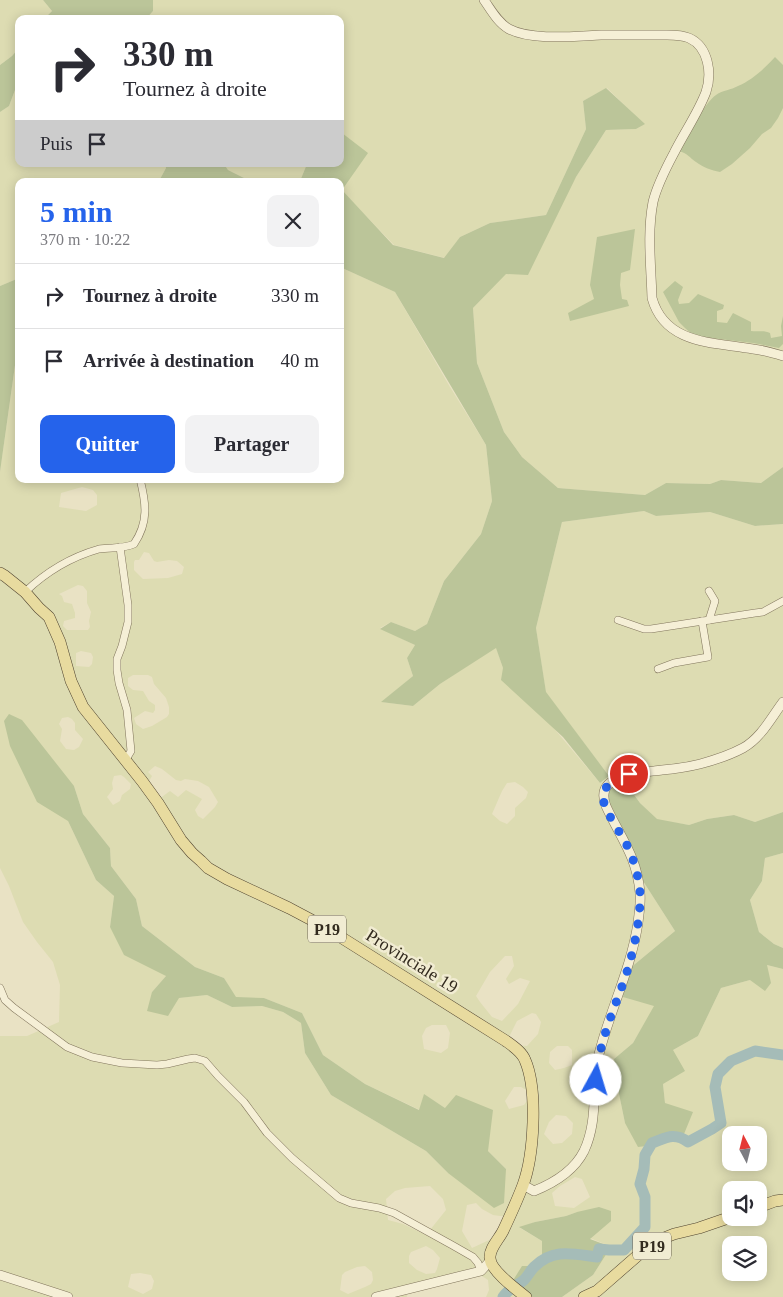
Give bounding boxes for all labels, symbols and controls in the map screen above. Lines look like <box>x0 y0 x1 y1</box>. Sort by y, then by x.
icon: right <box>40 35 105 100</box>
text: 330 m <box>123 35 213 74</box>
text: Tournez à droite <box>123 76 267 101</box>
icon: arrive <box>83 130 111 158</box>
text: Puis <box>40 133 73 154</box>
text: 5 min <box>40 195 113 228</box>
button: close <box>267 195 319 247</box>
text: 370 m · 10:22 <box>40 231 130 248</box>
icon: right <box>40 282 68 310</box>
text: Tournez à droite <box>83 285 217 306</box>
text: 330 m <box>271 285 319 306</box>
icon: arrive <box>40 347 68 375</box>
text: Arrivée à destination <box>83 350 254 371</box>
text: 40 m <box>280 350 319 371</box>
button: Quitter <box>40 415 175 473</box>
button: Partager <box>185 415 319 473</box>
pin <box>608 753 650 795</box>
icon: arrive <box>615 760 643 788</box>
road number: P19 <box>308 916 346 942</box>
street label: Provinciale 19 <box>362 925 462 997</box>
position arrow <box>569 1053 621 1105</box>
north arrow <box>722 1126 768 1171</box>
map controls <box>722 1126 767 1281</box>
button: sound <box>722 1181 767 1226</box>
road number: P19 <box>633 1232 671 1260</box>
button: layers <box>722 1236 767 1281</box>

